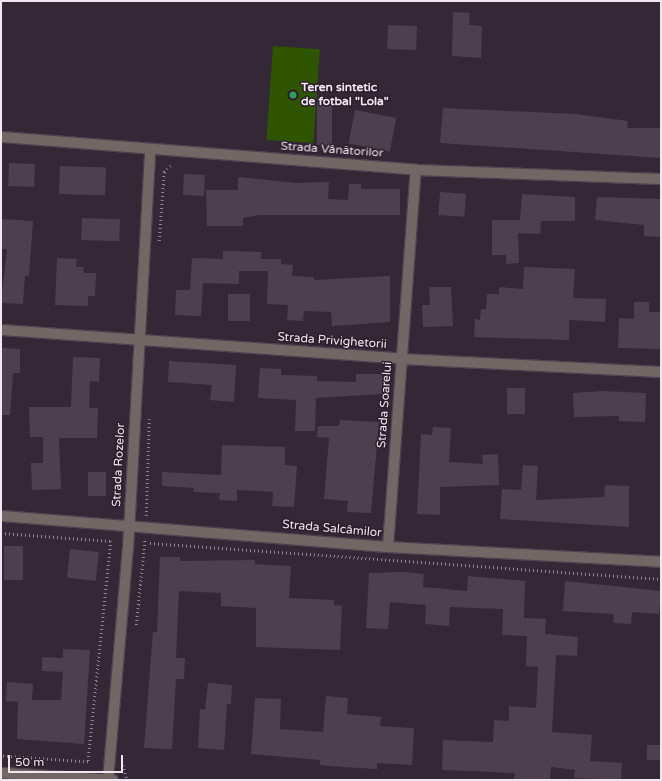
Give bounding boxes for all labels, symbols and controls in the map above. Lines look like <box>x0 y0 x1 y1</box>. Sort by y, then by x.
place label: Teren sintetic de fotbal "Lola" <box>301 81 389 109</box>
marker: Teren sintetic de fotbal "Lola" <box>288 90 298 100</box>
street label: Strada Vânătorilor <box>280 139 384 161</box>
street label: Strada Privighetorii <box>277 330 387 352</box>
street label: Strada Soarelui <box>375 361 395 449</box>
street label: Strada Rozelor <box>110 423 128 507</box>
street label: Strada Salcâmilor <box>282 517 382 541</box>
scale bar <box>10 747 125 773</box>
text: 50 m <box>15 755 44 769</box>

